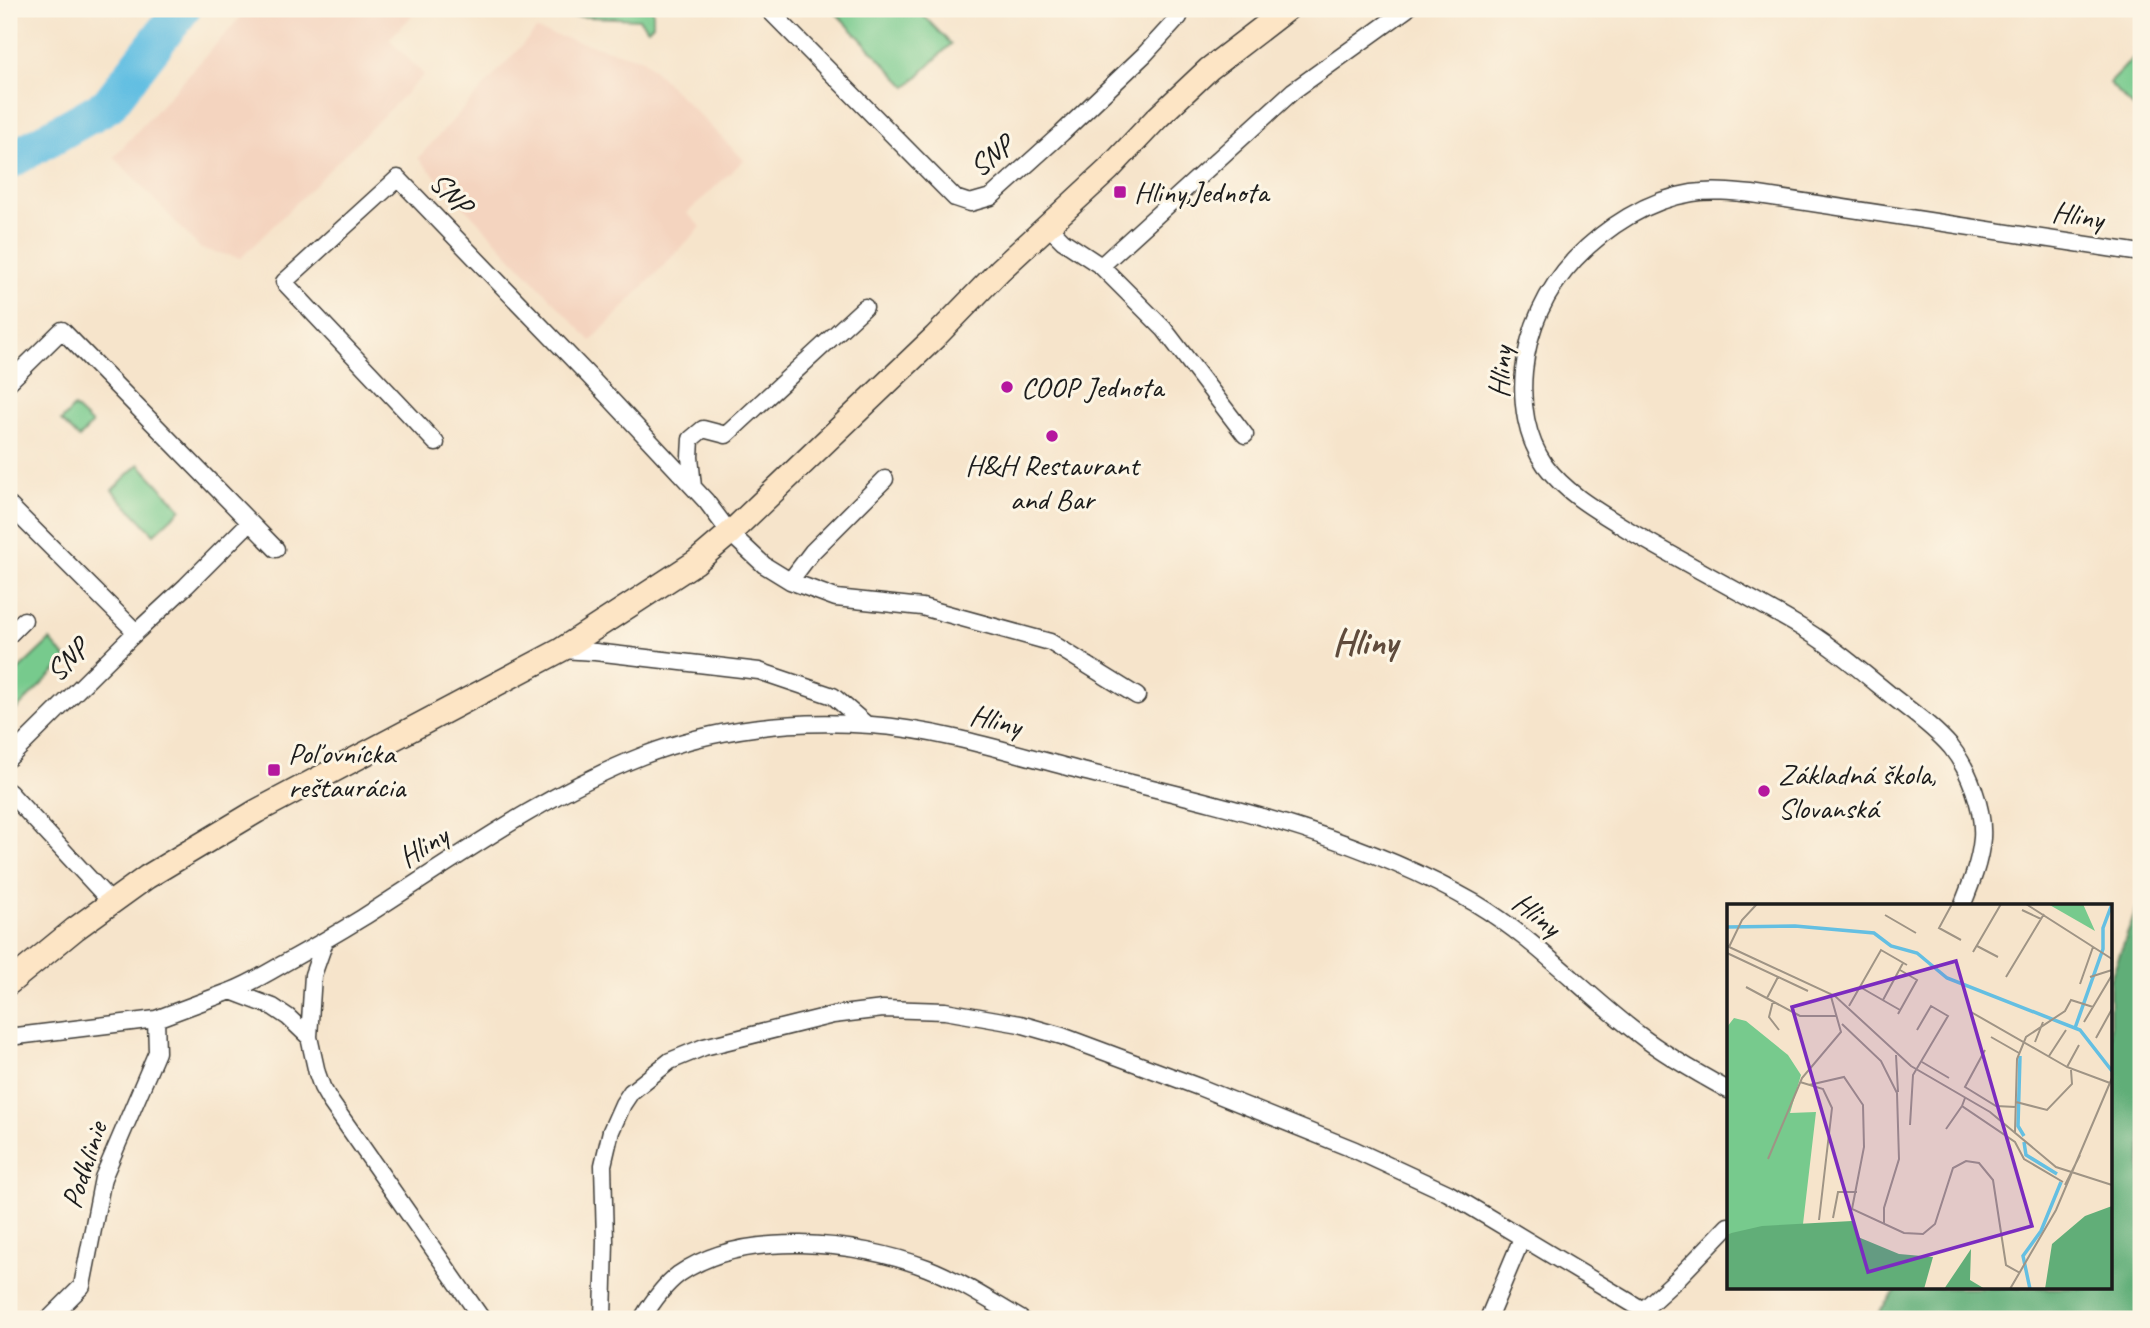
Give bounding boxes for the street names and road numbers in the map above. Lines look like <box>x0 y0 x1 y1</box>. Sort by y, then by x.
street label: SNP <box>961 125 1024 185</box>
street label: SNP <box>421 163 483 225</box>
street label: Hliny <box>2050 192 2109 238</box>
street label: Hliny <box>1479 342 1521 399</box>
street label: SNP <box>37 628 99 690</box>
street label: Hliny <box>966 695 1028 745</box>
street label: Hliny <box>391 815 457 876</box>
street label: Hliny <box>1505 883 1571 947</box>
street label: Podhlinie <box>52 1115 116 1213</box>

